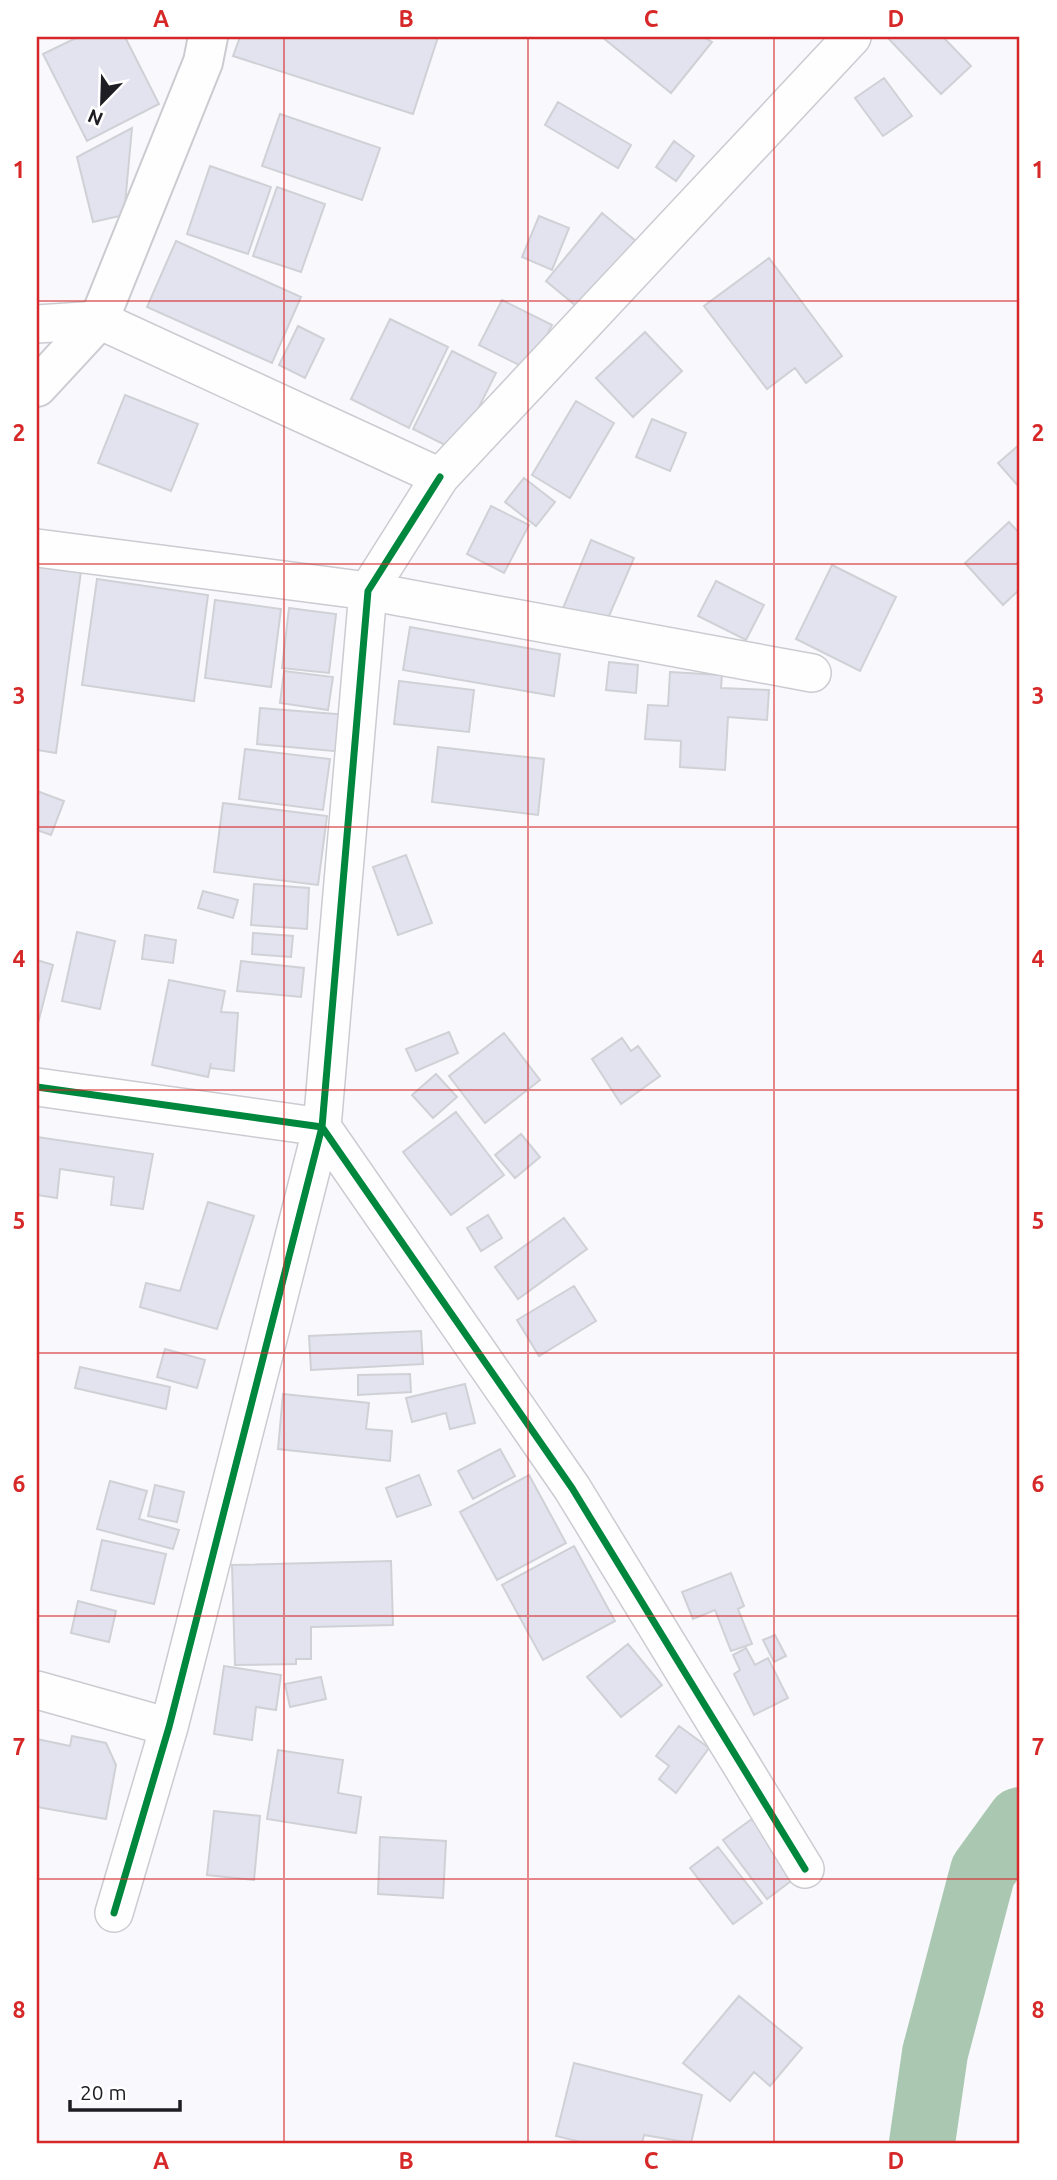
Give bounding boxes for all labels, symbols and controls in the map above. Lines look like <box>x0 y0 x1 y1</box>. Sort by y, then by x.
text: A <box>153 6 169 31</box>
text: B <box>398 6 414 31</box>
text: C <box>644 6 659 31</box>
text: D <box>888 6 904 31</box>
north arrow <box>66 66 136 136</box>
text: N <box>85 105 106 131</box>
text: 1 <box>13 157 25 182</box>
text: 1 <box>1032 157 1044 182</box>
text: 2 <box>13 420 25 445</box>
text: 2 <box>1032 420 1044 445</box>
text: 3 <box>13 683 25 708</box>
text: 3 <box>1032 683 1044 708</box>
text: 4 <box>13 946 26 971</box>
text: 4 <box>1032 946 1045 971</box>
text: 5 <box>13 1208 25 1233</box>
text: 5 <box>1032 1208 1044 1233</box>
text: 6 <box>13 1471 26 1496</box>
text: 6 <box>1032 1471 1045 1496</box>
text: 7 <box>13 1734 25 1759</box>
text: 7 <box>1032 1734 1044 1759</box>
text: 8 <box>13 1997 25 2022</box>
text: 8 <box>1032 1997 1044 2022</box>
scale bar <box>70 2068 180 2112</box>
text: 20 m <box>80 2080 127 2104</box>
text: A <box>153 2148 169 2173</box>
text: B <box>398 2148 414 2173</box>
text: C <box>644 2148 659 2173</box>
text: D <box>888 2148 904 2173</box>

